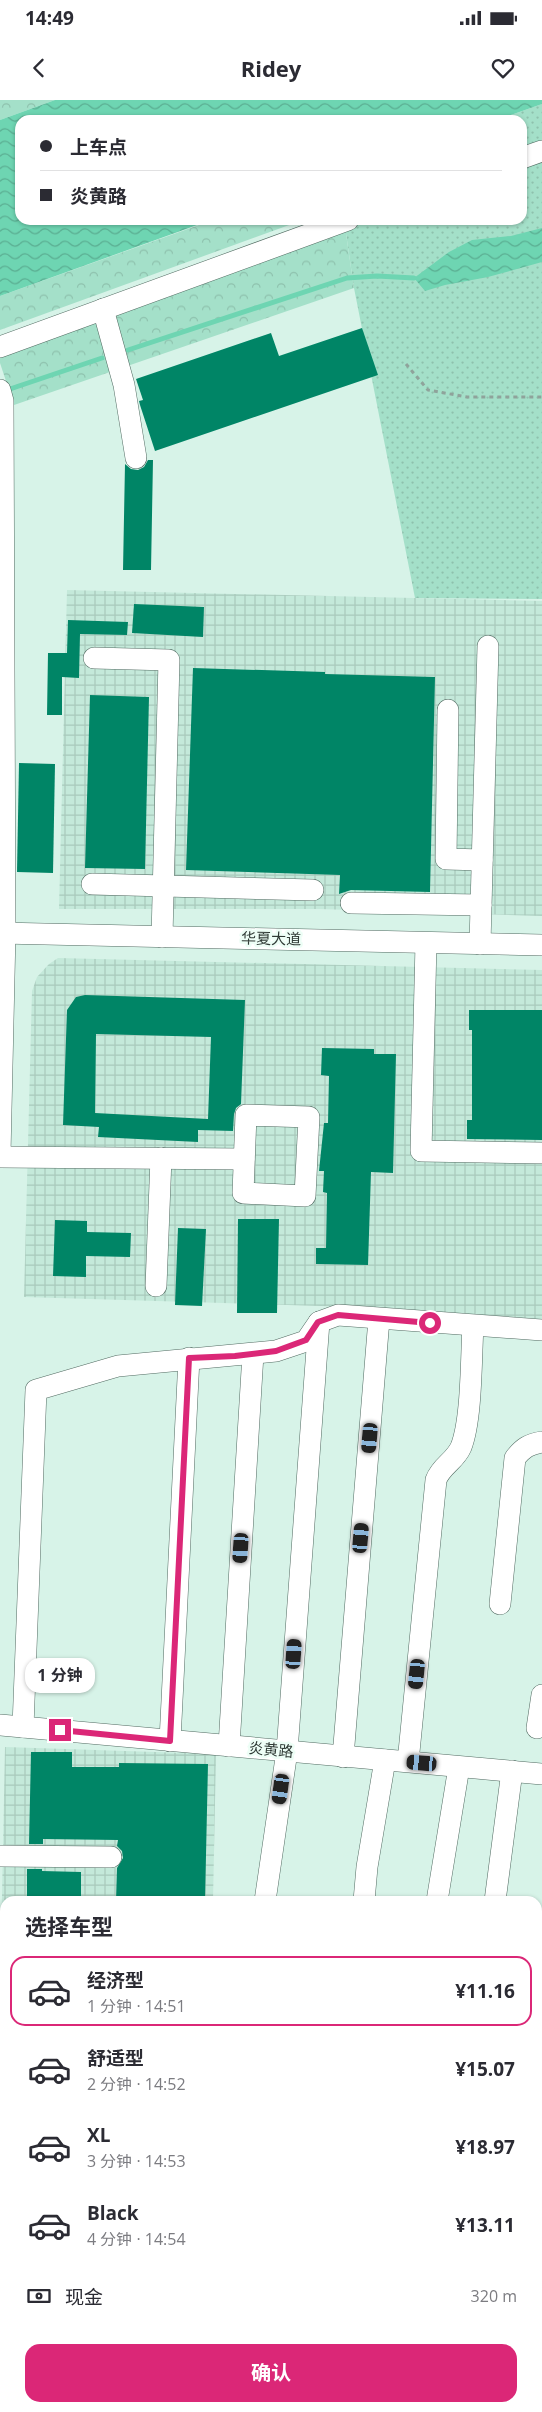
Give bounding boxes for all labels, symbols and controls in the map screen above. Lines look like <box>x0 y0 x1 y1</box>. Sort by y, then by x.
text: 14:49 <box>25 5 74 31</box>
text: Ridey <box>241 53 301 83</box>
icon: back <box>25 54 53 82</box>
icon: heart <box>489 54 517 82</box>
text: 上车点 <box>70 134 127 160</box>
text: 炎黄路 <box>70 183 127 209</box>
street label: 华夏大道 <box>241 927 301 949</box>
route start <box>419 1312 441 1334</box>
car <box>361 1422 378 1454</box>
car <box>352 1522 369 1554</box>
car <box>232 1533 249 1563</box>
car <box>285 1639 302 1669</box>
callout: 1 分钟 <box>25 1658 95 1692</box>
car <box>407 1658 426 1690</box>
text: 1 分钟 <box>37 1664 83 1686</box>
route end <box>49 1719 71 1741</box>
street label: 炎黄路 <box>248 1737 294 1761</box>
car <box>406 1754 437 1772</box>
car <box>271 1773 290 1805</box>
text: 选择车型 <box>25 1911 113 1941</box>
text: 经济型 <box>87 1967 144 1993</box>
icon: car <box>27 1969 72 2014</box>
text: ¥11.16 <box>455 1978 515 2004</box>
text: 1 分钟 · 14:51 <box>87 1995 186 2017</box>
text: 舒适型 <box>87 2045 144 2071</box>
icon: car <box>27 2047 72 2092</box>
text: ¥15.07 <box>455 2056 515 2082</box>
text: 2 分钟 · 14:52 <box>87 2073 186 2095</box>
text: XL <box>87 2122 110 2148</box>
icon: car <box>27 2125 72 2170</box>
text: ¥18.97 <box>455 2134 515 2160</box>
text: 3 分钟 · 14:53 <box>87 2150 186 2172</box>
text: Black <box>87 2200 139 2226</box>
icon: car <box>27 2203 72 2248</box>
text: ¥13.11 <box>455 2212 515 2238</box>
text: 4 分钟 · 14:54 <box>87 2228 186 2250</box>
icon: cash <box>25 2282 53 2310</box>
text: 现金 <box>65 2284 103 2310</box>
text: 320 m <box>471 2285 517 2307</box>
button: 确认 <box>25 2344 517 2402</box>

